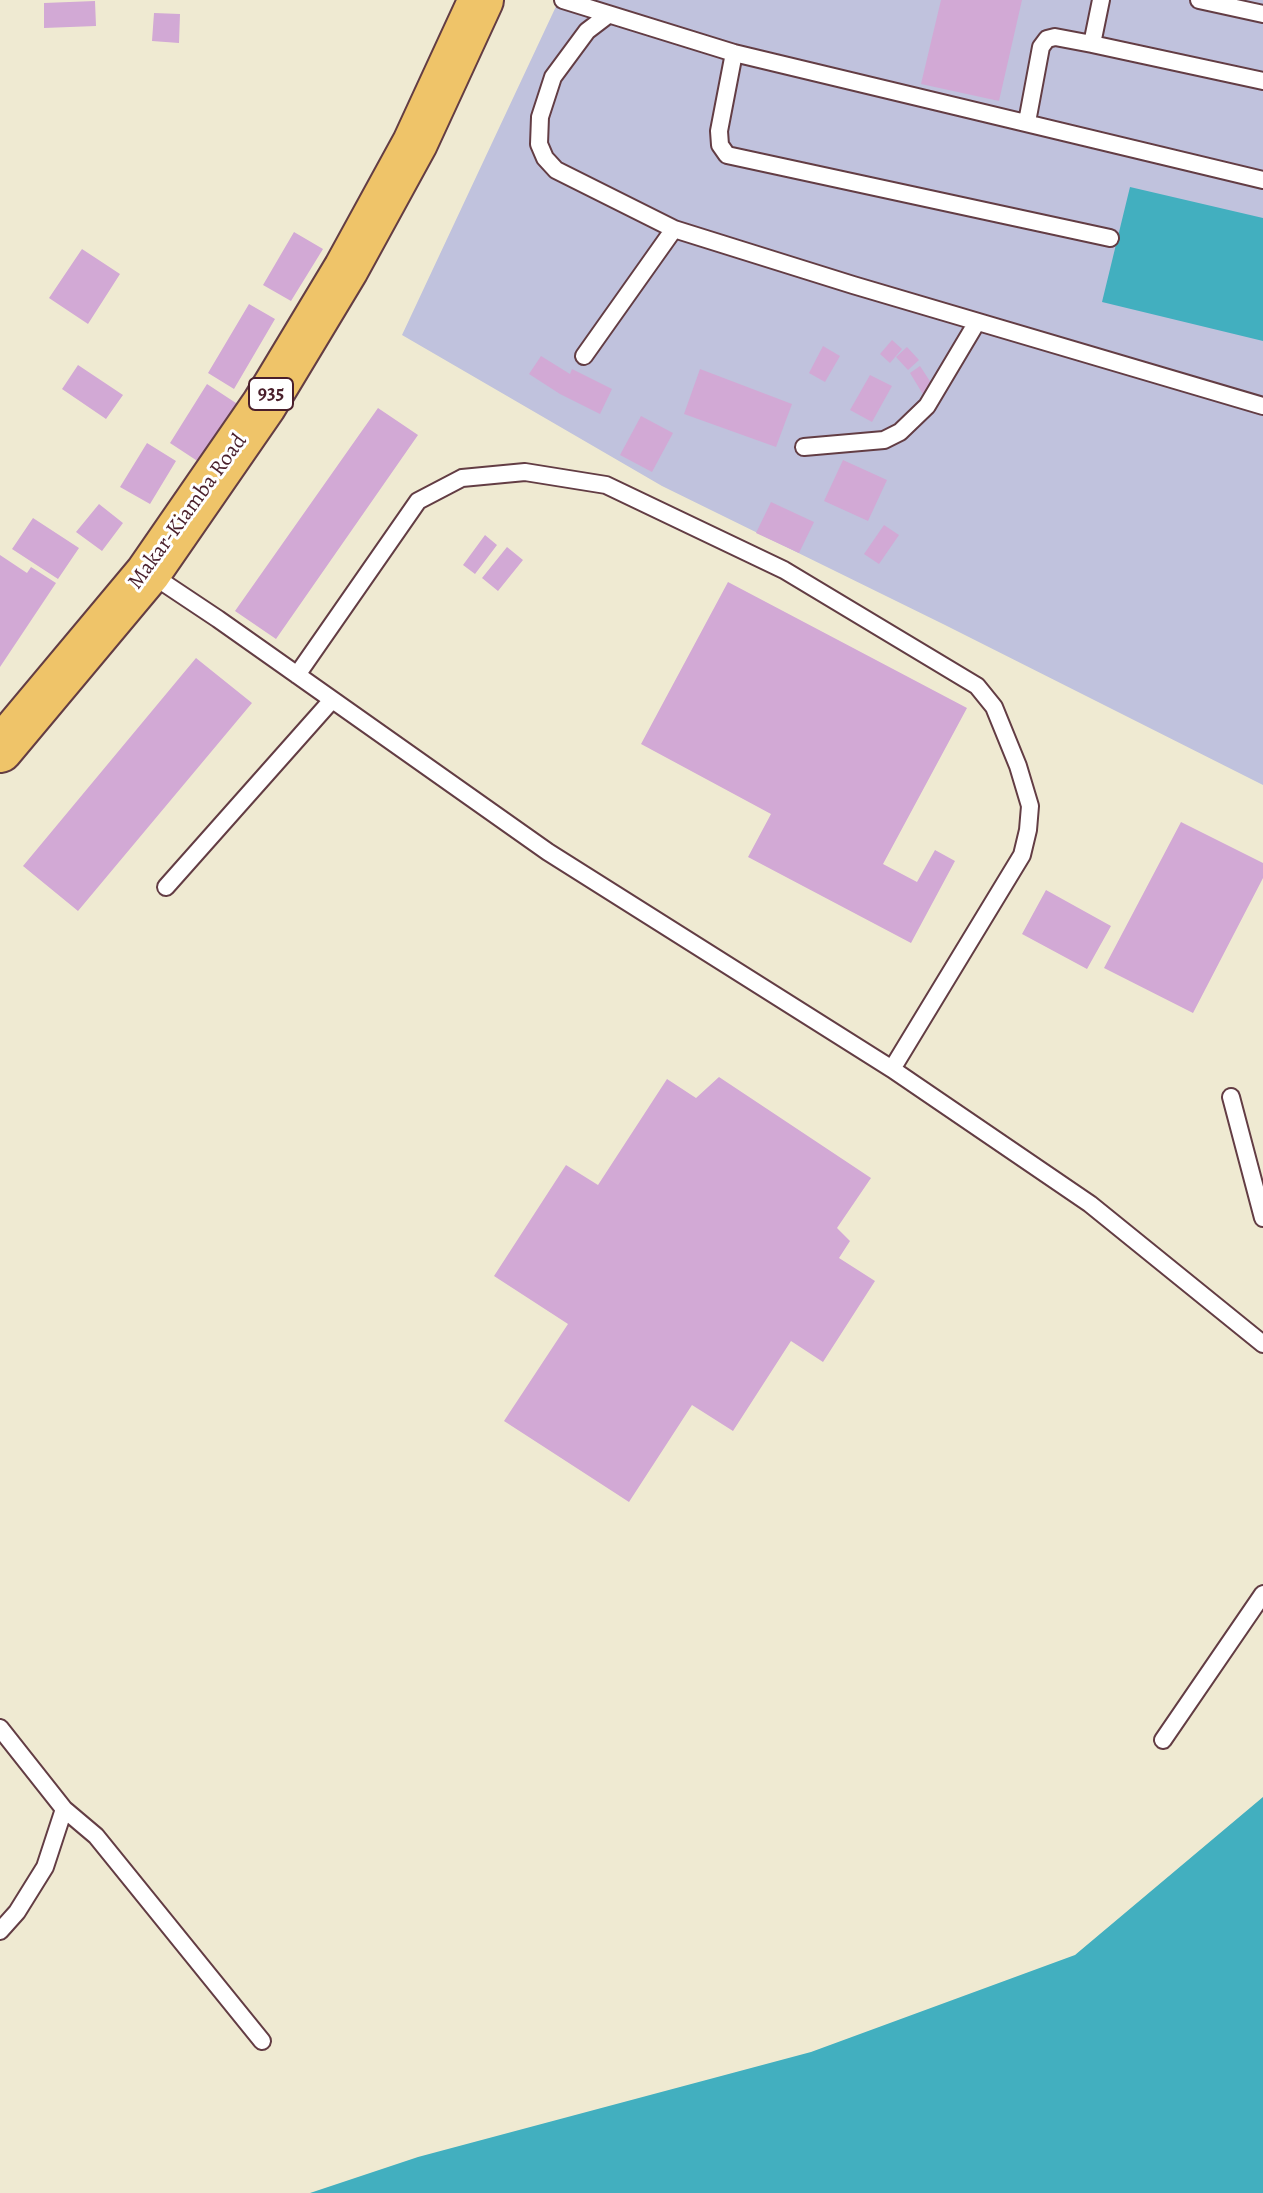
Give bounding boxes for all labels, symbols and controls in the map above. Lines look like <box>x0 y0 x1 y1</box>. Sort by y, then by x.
road number: 935 <box>249 378 293 410</box>
street label: Makar-Kiamba Road <box>123 429 253 595</box>

